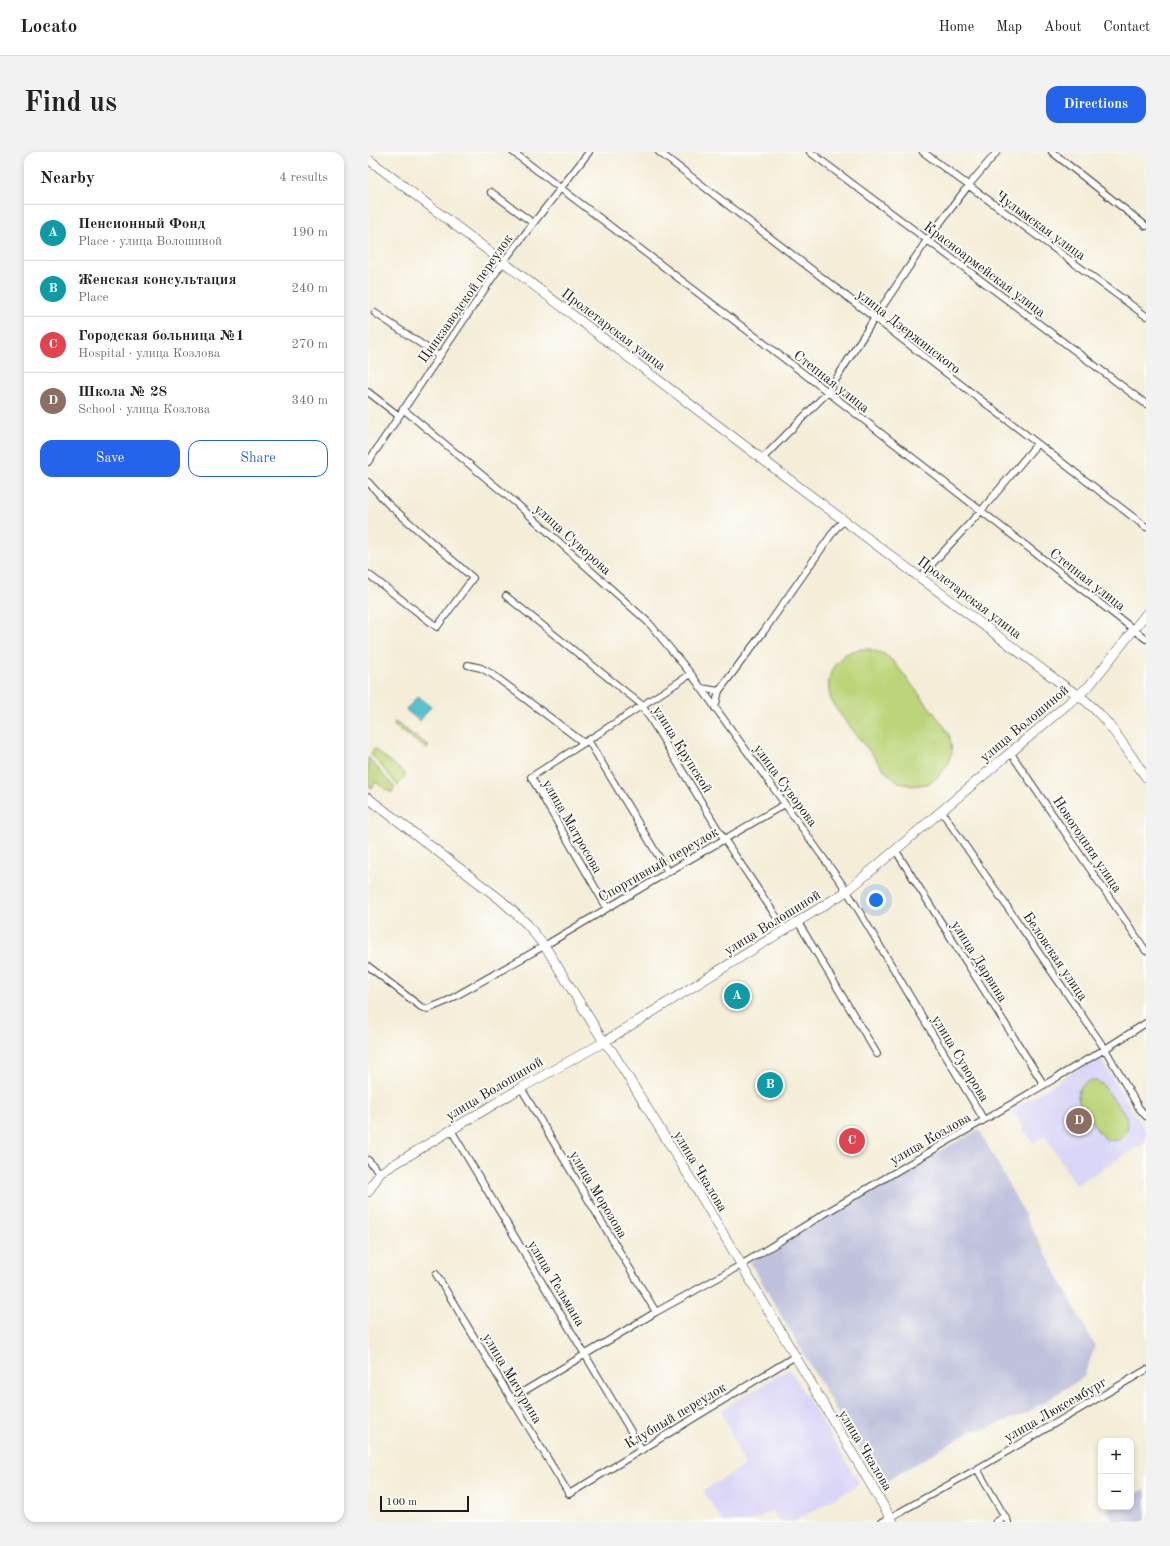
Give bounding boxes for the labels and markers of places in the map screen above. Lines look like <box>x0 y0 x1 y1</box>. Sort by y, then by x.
pin: A <box>724 981 750 1011</box>
pin: B <box>757 1070 783 1100</box>
pin: D <box>1066 1106 1092 1136</box>
pin: C <box>839 1126 865 1156</box>

